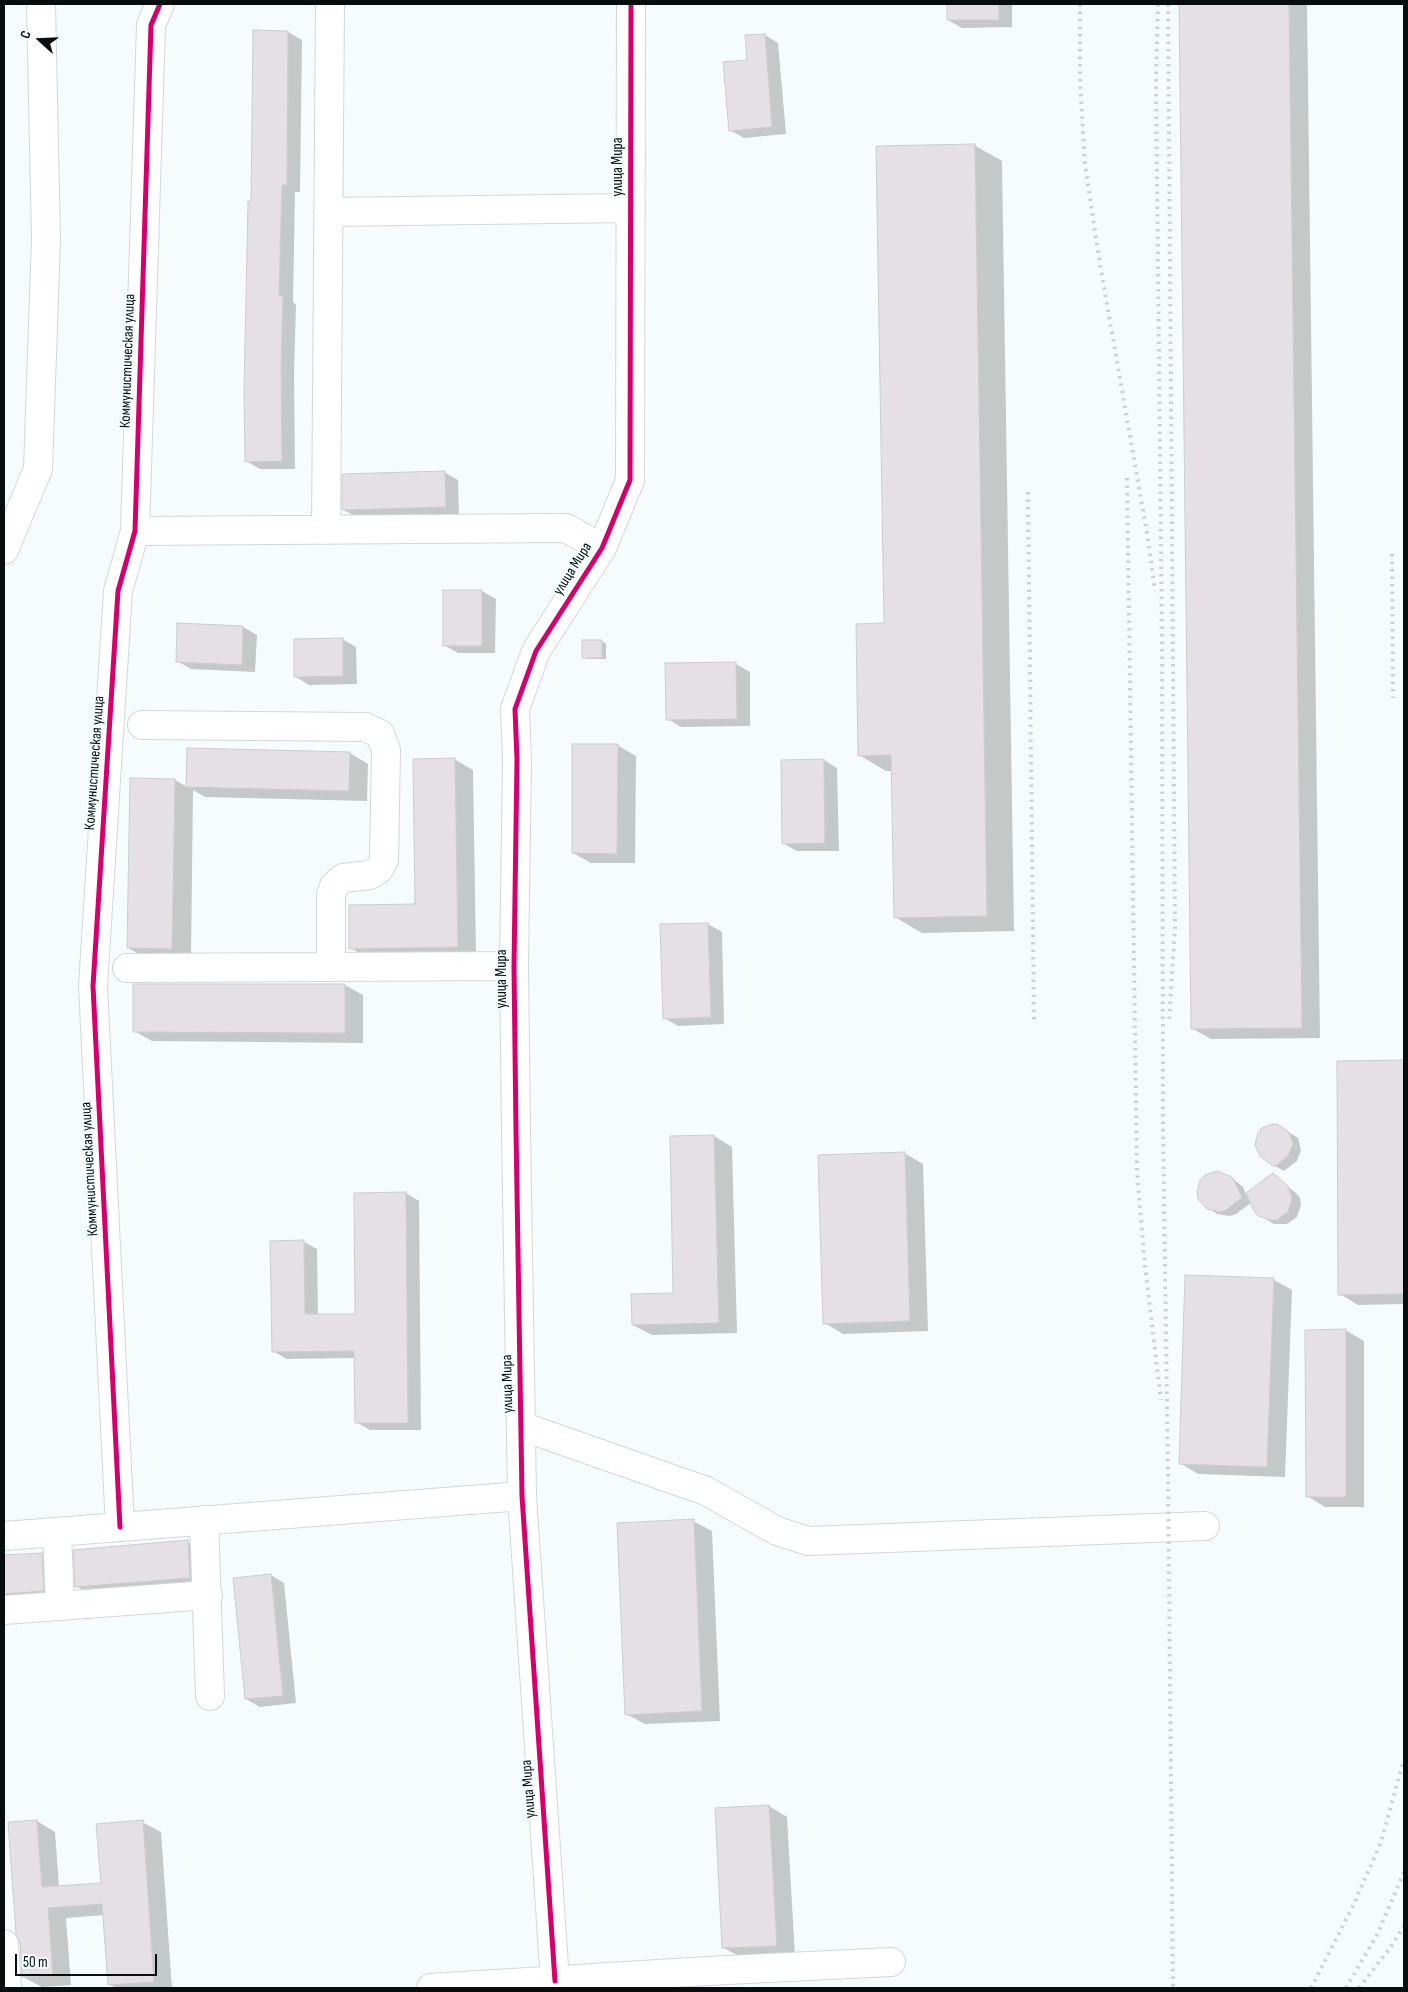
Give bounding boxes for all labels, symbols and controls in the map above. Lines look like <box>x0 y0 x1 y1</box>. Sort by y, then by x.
north arrow <box>15 15 65 65</box>
text: С <box>16 28 35 41</box>
street label: улица Мира <box>609 138 627 196</box>
street label: Коммунистическая улица <box>117 293 139 429</box>
street label: улица Мира <box>550 539 596 599</box>
street label: Коммунистическая улица <box>81 695 109 831</box>
street label: улица Мира <box>493 950 511 1008</box>
street label: Коммунистическая улица <box>77 1101 103 1237</box>
street label: улица Мира <box>498 1354 518 1414</box>
street label: улица Мира <box>518 1759 540 1819</box>
scale bar <box>18 1944 160 1976</box>
text: 50 m <box>23 1953 48 1972</box>

